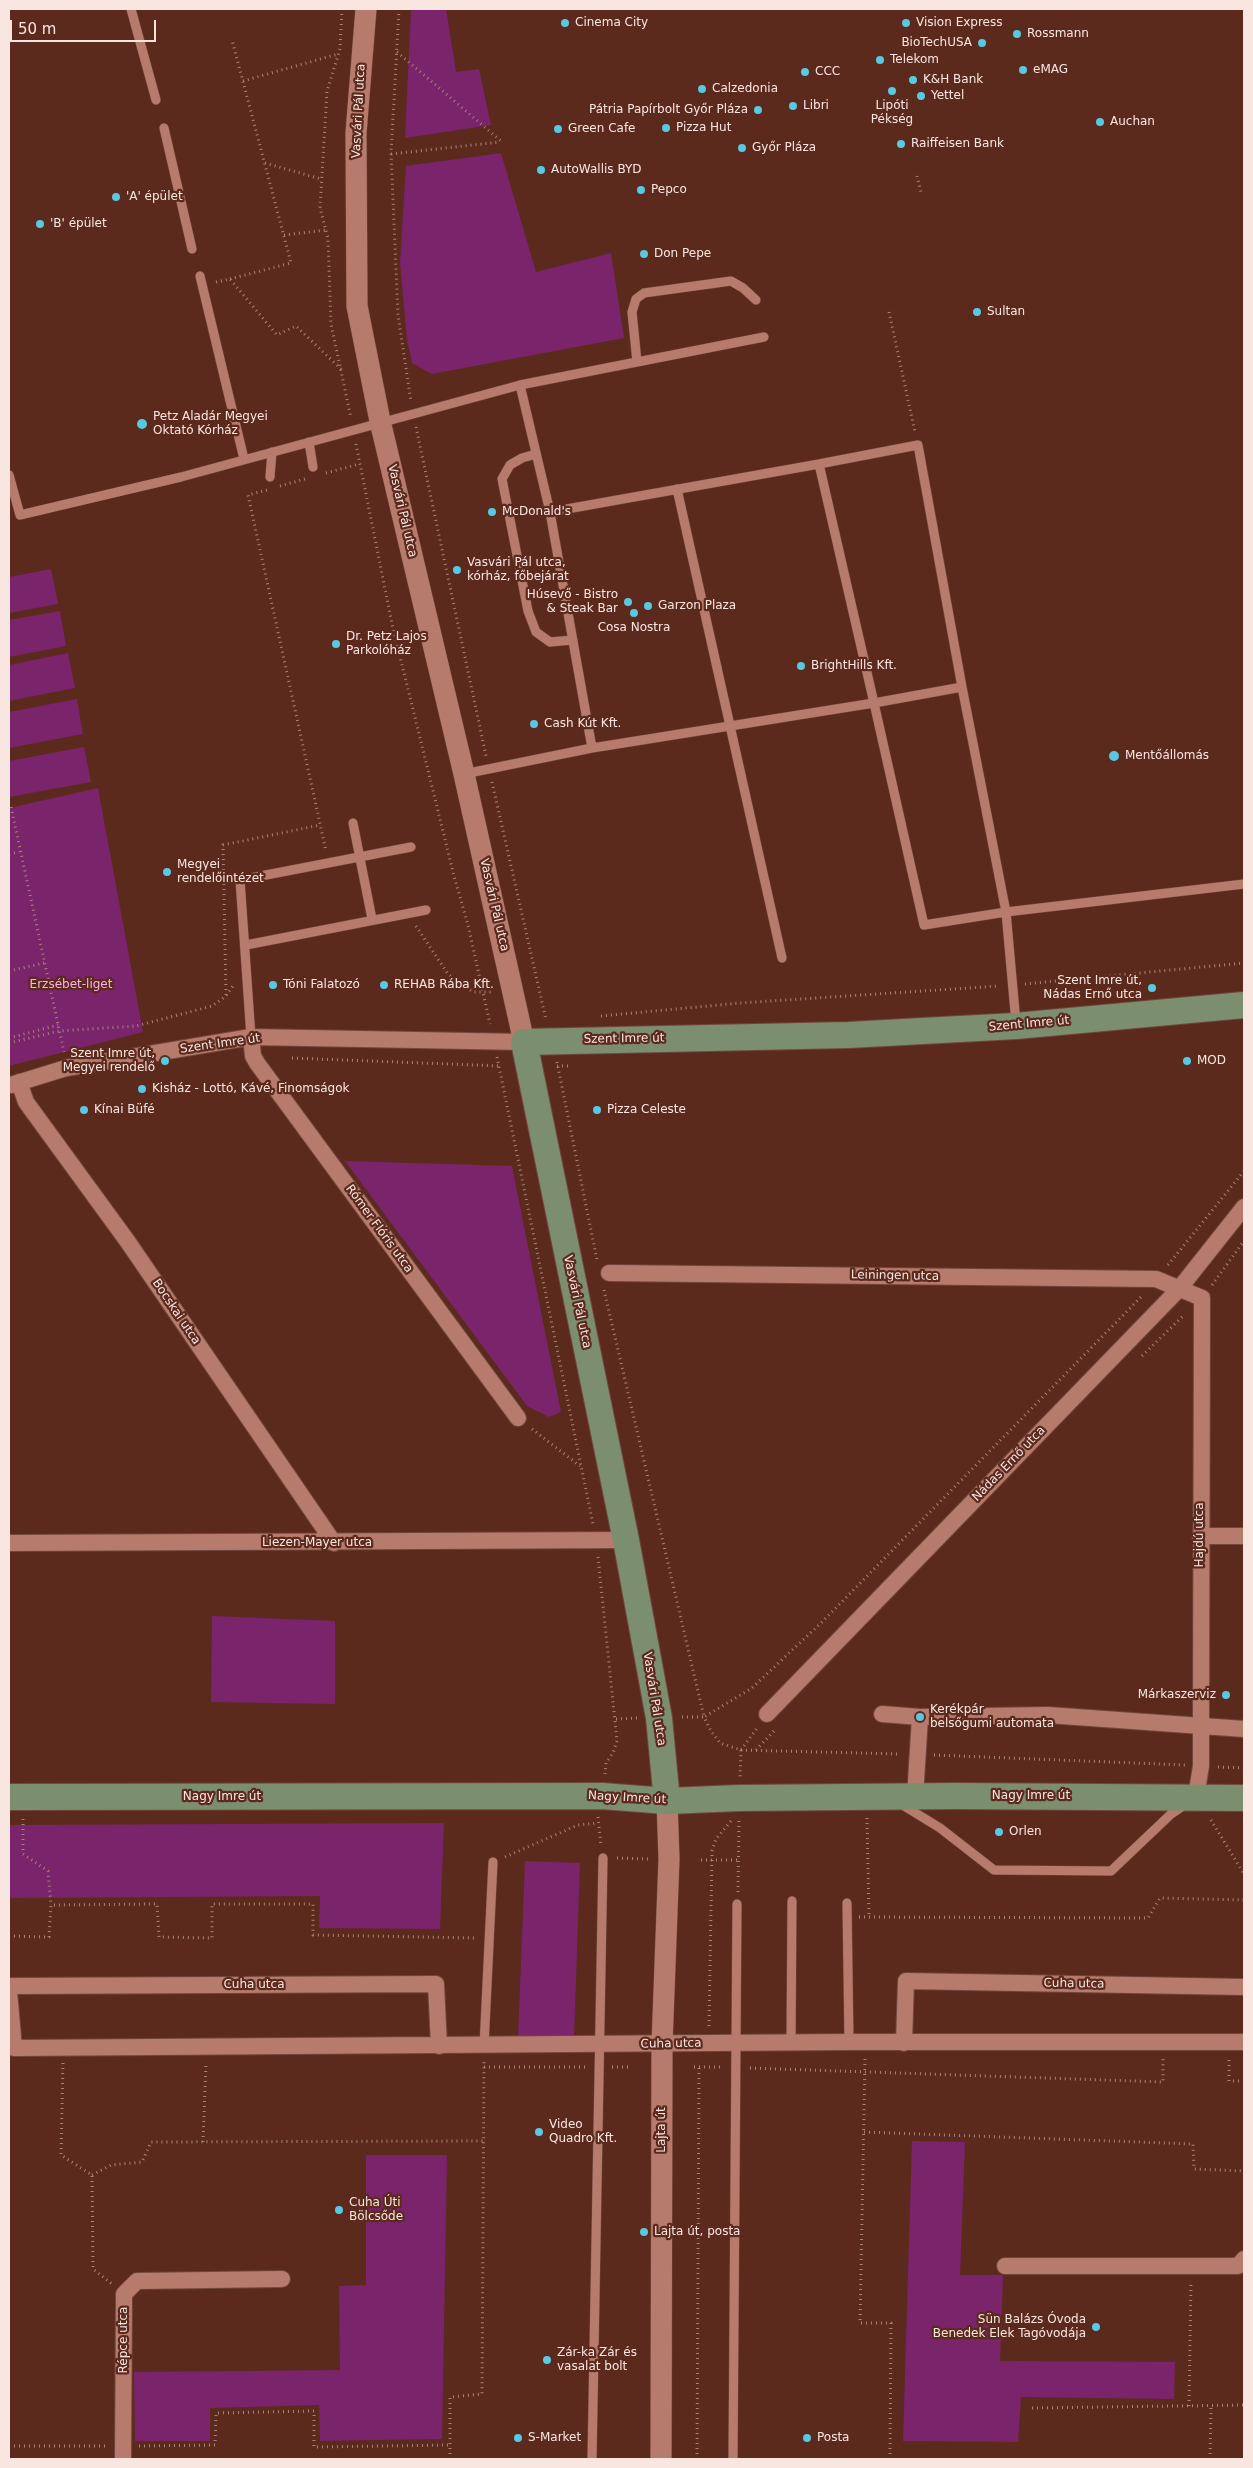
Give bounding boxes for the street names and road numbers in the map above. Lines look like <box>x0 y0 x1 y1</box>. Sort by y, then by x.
street label: Vasvári Pál utca <box>349 63 369 159</box>
street label: Vasvári Pál utca <box>384 463 420 559</box>
street label: Vasvári Pál utca <box>476 857 512 953</box>
street label: Szent Imre út <box>988 1013 1070 1035</box>
street label: Szent Imre út <box>179 1031 261 1057</box>
street label: Szent Imre út <box>583 1031 665 1047</box>
street label: Rómer Flóris utca <box>342 1182 416 1276</box>
street label: Vasvári Pál utca <box>560 1254 594 1350</box>
street label: Leiningen utca <box>851 1268 939 1284</box>
street label: Bocskai utca <box>149 1277 203 1347</box>
street label: Nádas Ernő utca <box>970 1424 1048 1504</box>
street label: Hajdú utca <box>1193 1502 1207 1568</box>
street label: Liezen-Mayer utca <box>262 1536 372 1550</box>
street label: Vasvári Pál utca <box>639 1651 669 1747</box>
street label: Nagy Imre út <box>588 1789 666 1807</box>
street label: Nagy Imre út <box>992 1789 1070 1803</box>
street label: Nagy Imre út <box>183 1790 261 1804</box>
street label: Cuha utca <box>1043 1976 1105 1992</box>
street label: Cuha utca <box>223 1978 285 1992</box>
street label: Cuha utca <box>640 2036 702 2052</box>
street label: Lajta út <box>655 2107 669 2153</box>
street label: Répce utca <box>117 2307 131 2373</box>

